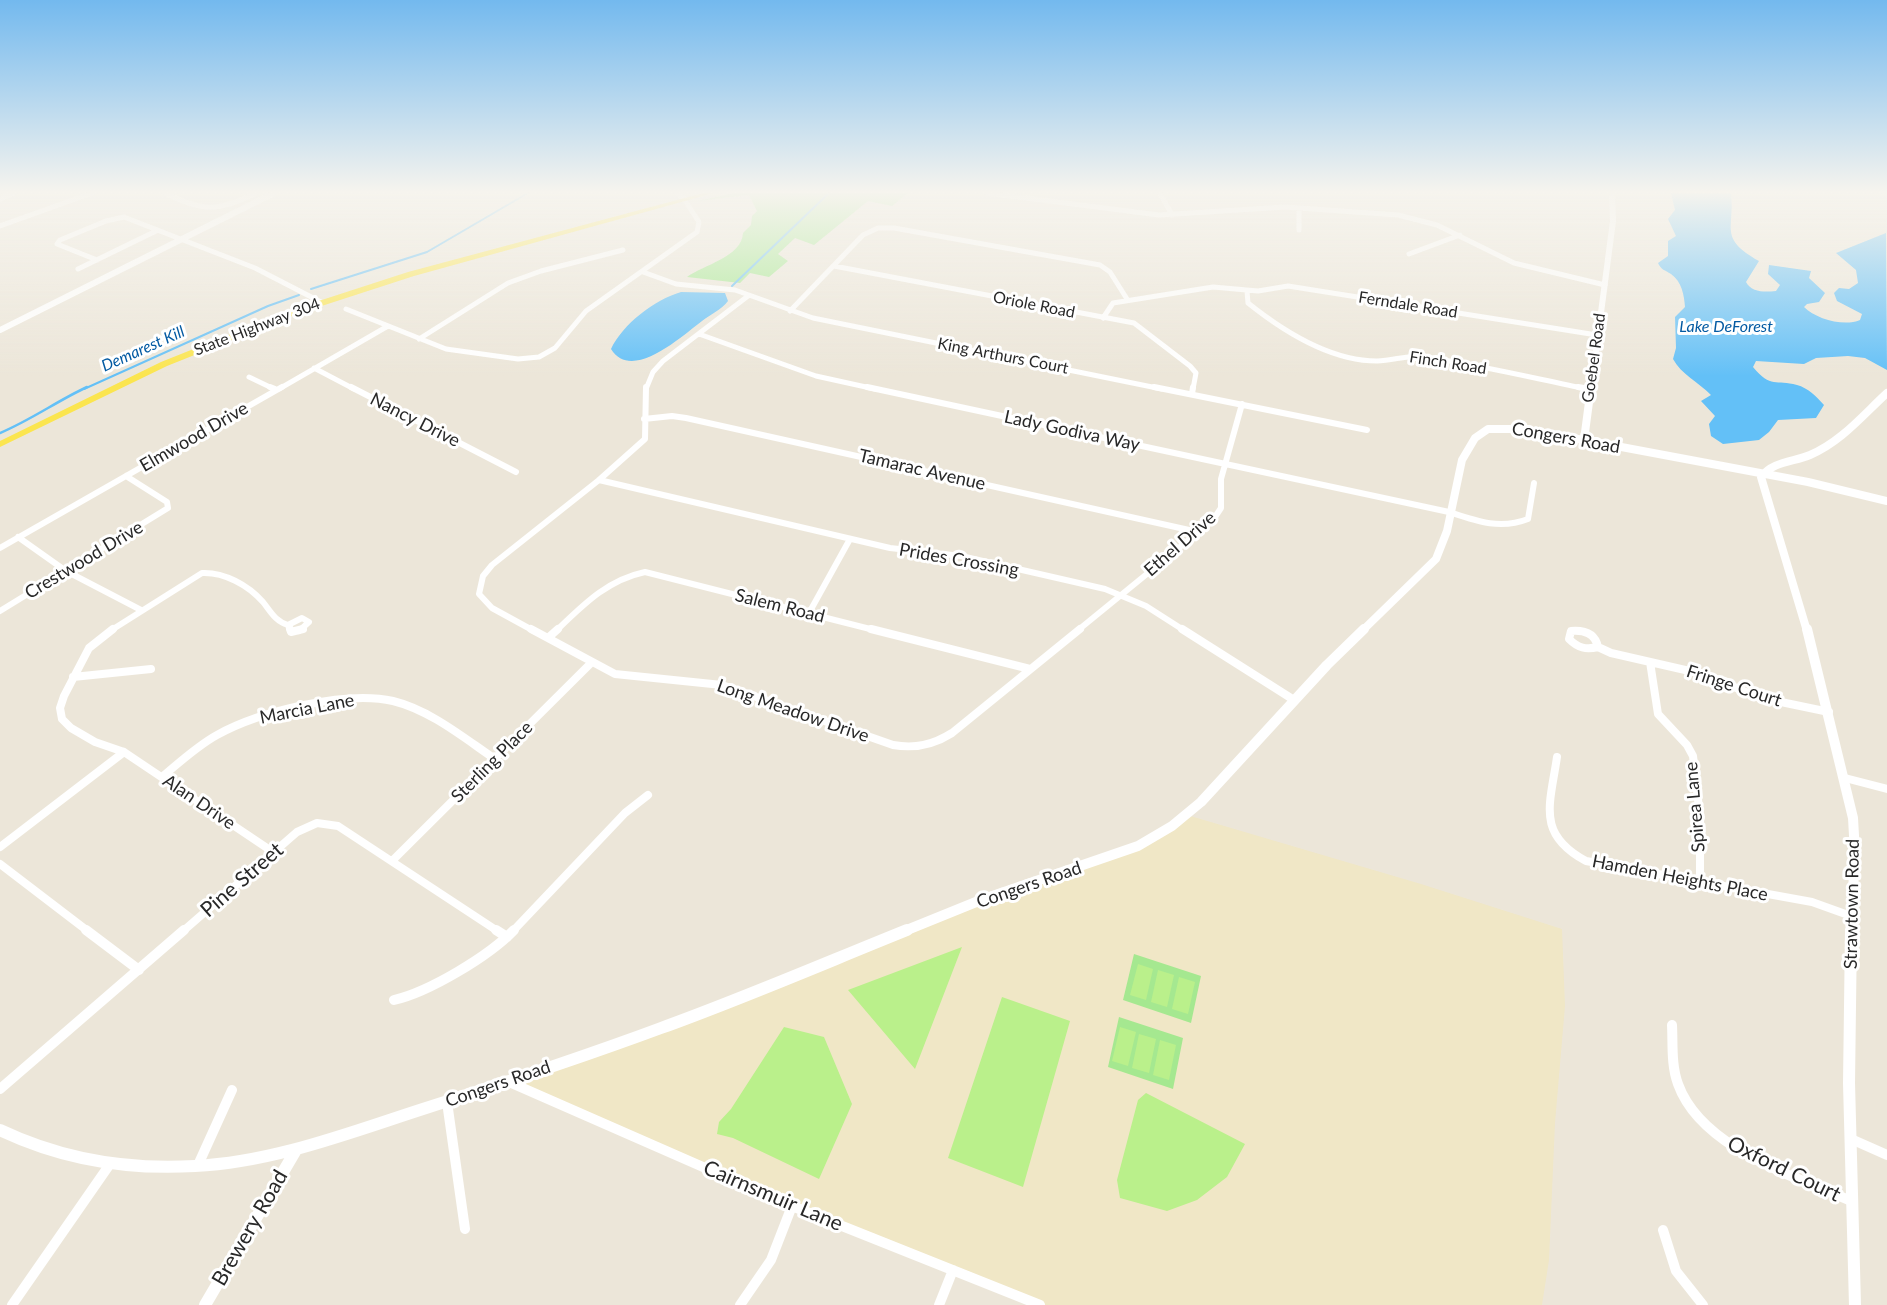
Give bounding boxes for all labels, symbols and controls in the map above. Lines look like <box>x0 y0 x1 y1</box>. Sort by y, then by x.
street label: Oriole Road <box>991 288 1077 322</box>
street label: Ferndale Road <box>1357 288 1459 322</box>
street label: State Highway 304 <box>191 294 323 360</box>
street label: Goebel Road <box>1578 312 1610 404</box>
water label: Lake DeForest <box>1679 317 1773 337</box>
water label: Demarest Kill <box>98 322 188 376</box>
street label: King Arthurs Court <box>936 334 1070 378</box>
street label: Finch Road <box>1408 347 1488 379</box>
street label: Nancy Drive <box>367 388 463 452</box>
street label: Elmwood Drive <box>136 397 252 477</box>
street label: Lady Godiva Way <box>1002 406 1142 456</box>
street label: Congers Road <box>1510 418 1622 458</box>
street label: Tamarac Avenue <box>857 445 987 495</box>
street label: Ethel Drive <box>1140 507 1220 581</box>
street label: Crestwood Drive <box>21 516 147 604</box>
street label: Prides Crossing <box>897 539 1021 581</box>
street label: Salem Road <box>733 584 827 628</box>
street label: Fringe Court <box>1684 660 1784 712</box>
street label: Long Meadow Drive <box>714 675 872 747</box>
street label: Marcia Lane <box>258 689 356 729</box>
street label: Sterling Place <box>447 717 537 807</box>
street label: Spirea Lane <box>1680 761 1710 853</box>
street label: Alan Drive <box>159 770 239 834</box>
street label: Pine Street <box>196 837 288 923</box>
street label: Strawtown Road <box>1840 839 1864 969</box>
street label: Hamden Heights Place <box>1590 850 1770 906</box>
street label: Congers Road <box>974 857 1084 913</box>
street label: Congers Road <box>443 1056 553 1112</box>
street label: Oxford Court <box>1723 1131 1845 1207</box>
street label: Cairnsmuir Lane <box>699 1155 847 1237</box>
street label: Brewery Road <box>207 1166 293 1290</box>

